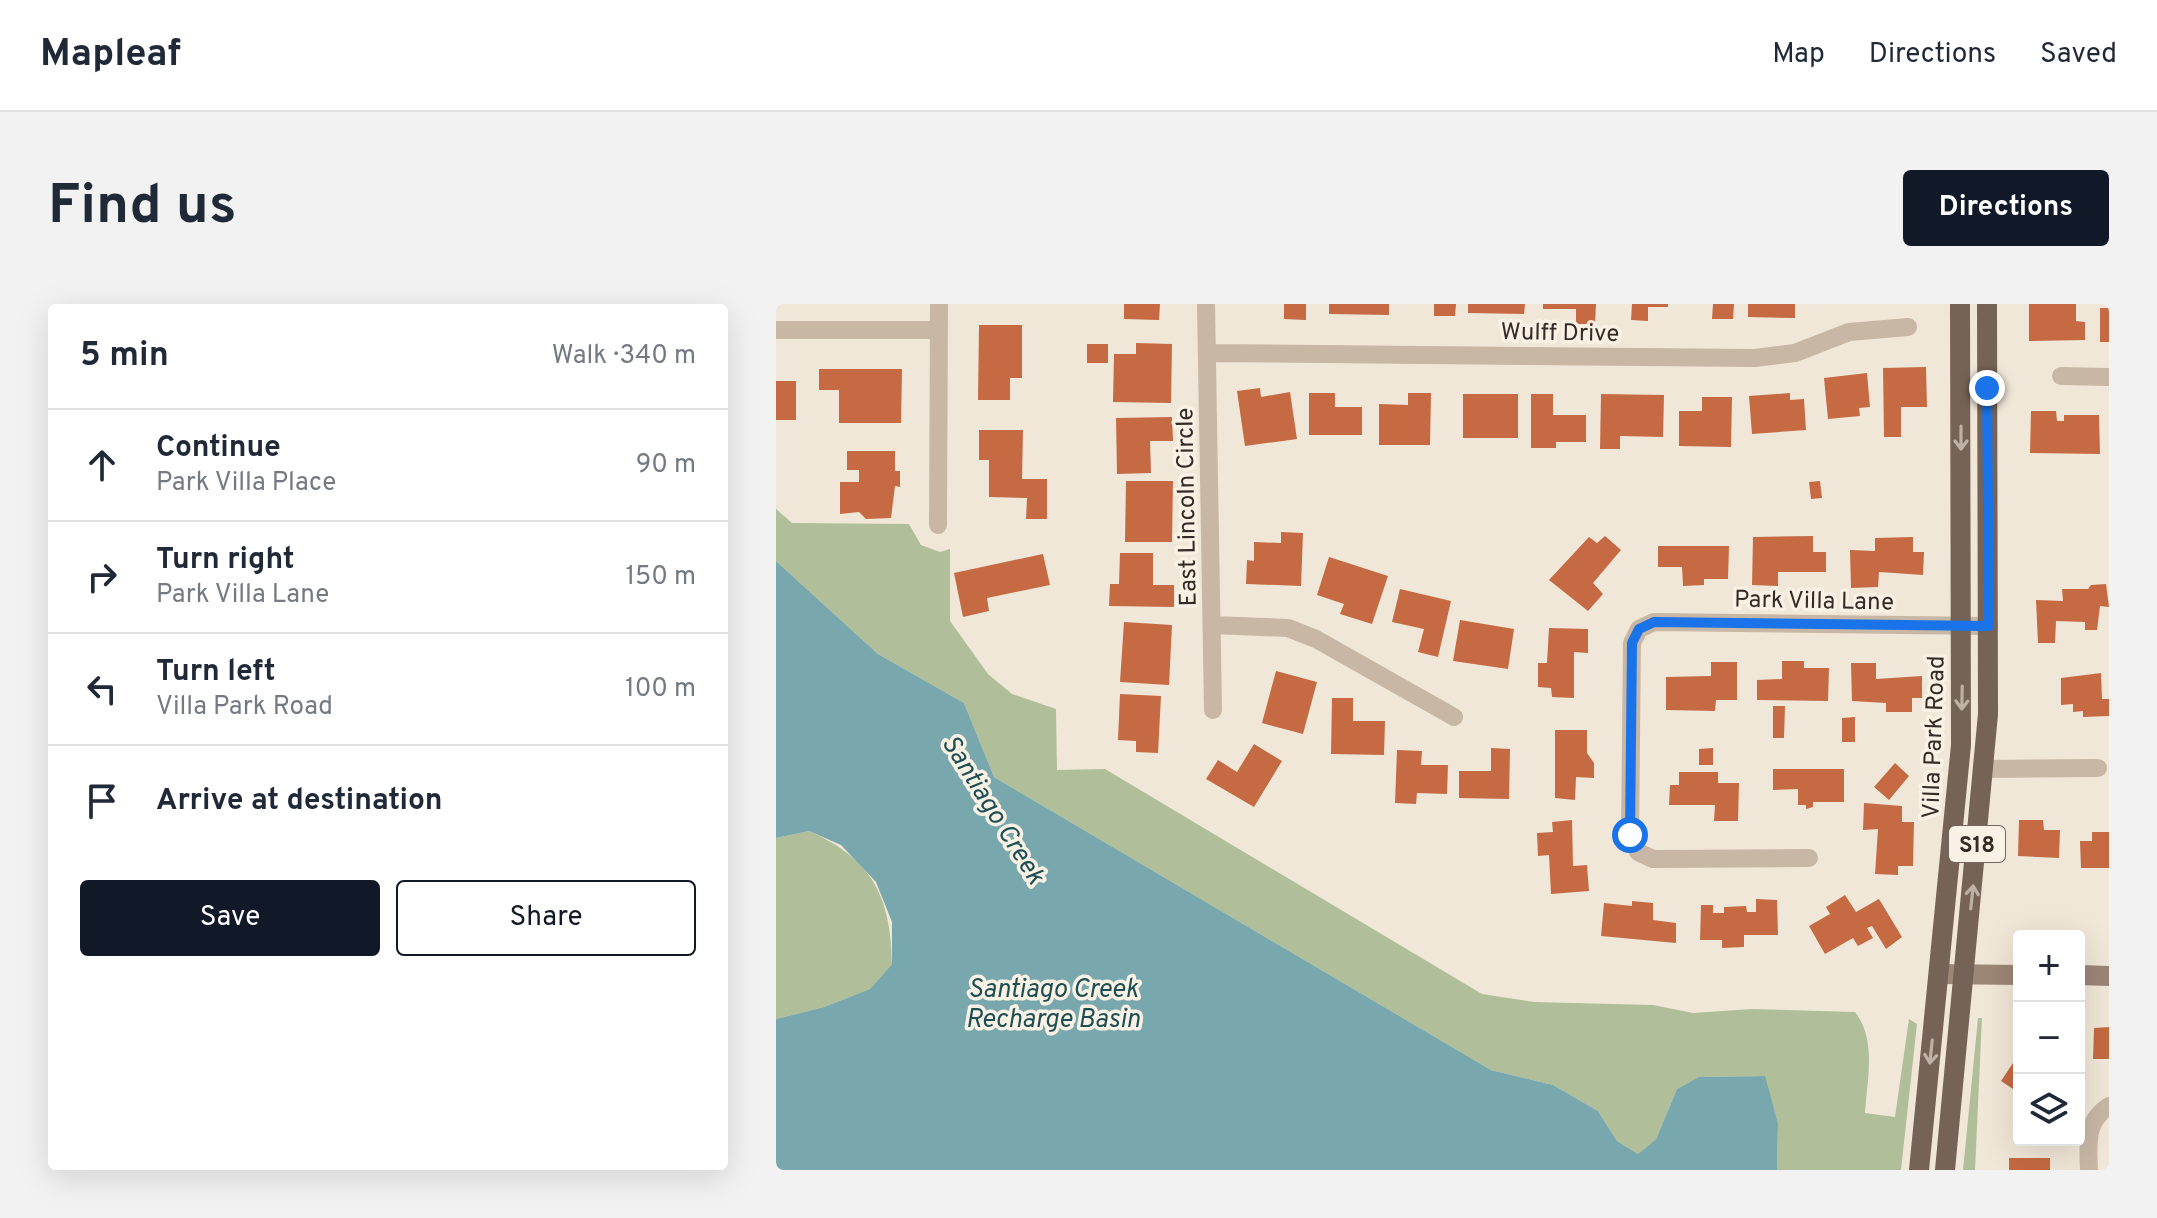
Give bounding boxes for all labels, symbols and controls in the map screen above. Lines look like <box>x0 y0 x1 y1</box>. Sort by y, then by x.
text: Mapleaf <box>40 31 181 80</box>
text: Map <box>1772 37 1825 73</box>
text: Directions <box>1869 37 1996 73</box>
text: Saved <box>2040 37 2117 73</box>
button: Directions <box>1903 170 2109 246</box>
text: Find us <box>48 173 237 243</box>
street label: Wulff Drive <box>1500 318 1619 350</box>
text: 5 min <box>80 335 169 378</box>
text: Walk · 340 m <box>552 340 696 373</box>
route end <box>1969 370 2005 406</box>
street label: East Lincoln Circle <box>1171 407 1205 607</box>
one-way arrow <box>1953 424 1969 451</box>
text: Continue <box>156 430 281 467</box>
icon: ahead <box>80 443 124 487</box>
text: 90 m <box>636 449 696 482</box>
text: Park Villa Place <box>156 467 336 500</box>
text: Turn right <box>156 542 294 579</box>
icon: right <box>80 555 124 599</box>
text: 150 m <box>625 561 696 594</box>
text: Park Villa Lane <box>156 579 329 612</box>
street label: Park Villa Lane <box>1734 586 1894 618</box>
text: Turn left <box>156 654 276 691</box>
street label: Villa Park Road <box>1917 655 1953 819</box>
icon: left <box>80 667 124 711</box>
text: 100 m <box>625 673 696 706</box>
one-way arrow <box>1954 684 1970 711</box>
text: Villa Park Road <box>156 691 333 724</box>
water label: Santiago Creek <box>933 729 1051 892</box>
icon: arrive <box>80 779 124 823</box>
text: Arrive at destination <box>156 783 442 820</box>
route start <box>1612 817 1648 853</box>
road number: S18 <box>1949 826 2005 862</box>
button: Save <box>80 880 380 956</box>
button: Share <box>396 880 696 956</box>
one-way arrow <box>1965 884 1980 911</box>
map controls <box>2013 930 2085 1146</box>
button: + <box>2013 930 2085 1002</box>
water label: Santiago Creek Recharge Basin <box>966 974 1140 1037</box>
button: − <box>2013 1002 2085 1074</box>
one-way arrow <box>1924 1038 1939 1065</box>
button: layers <box>2013 1074 2085 1146</box>

